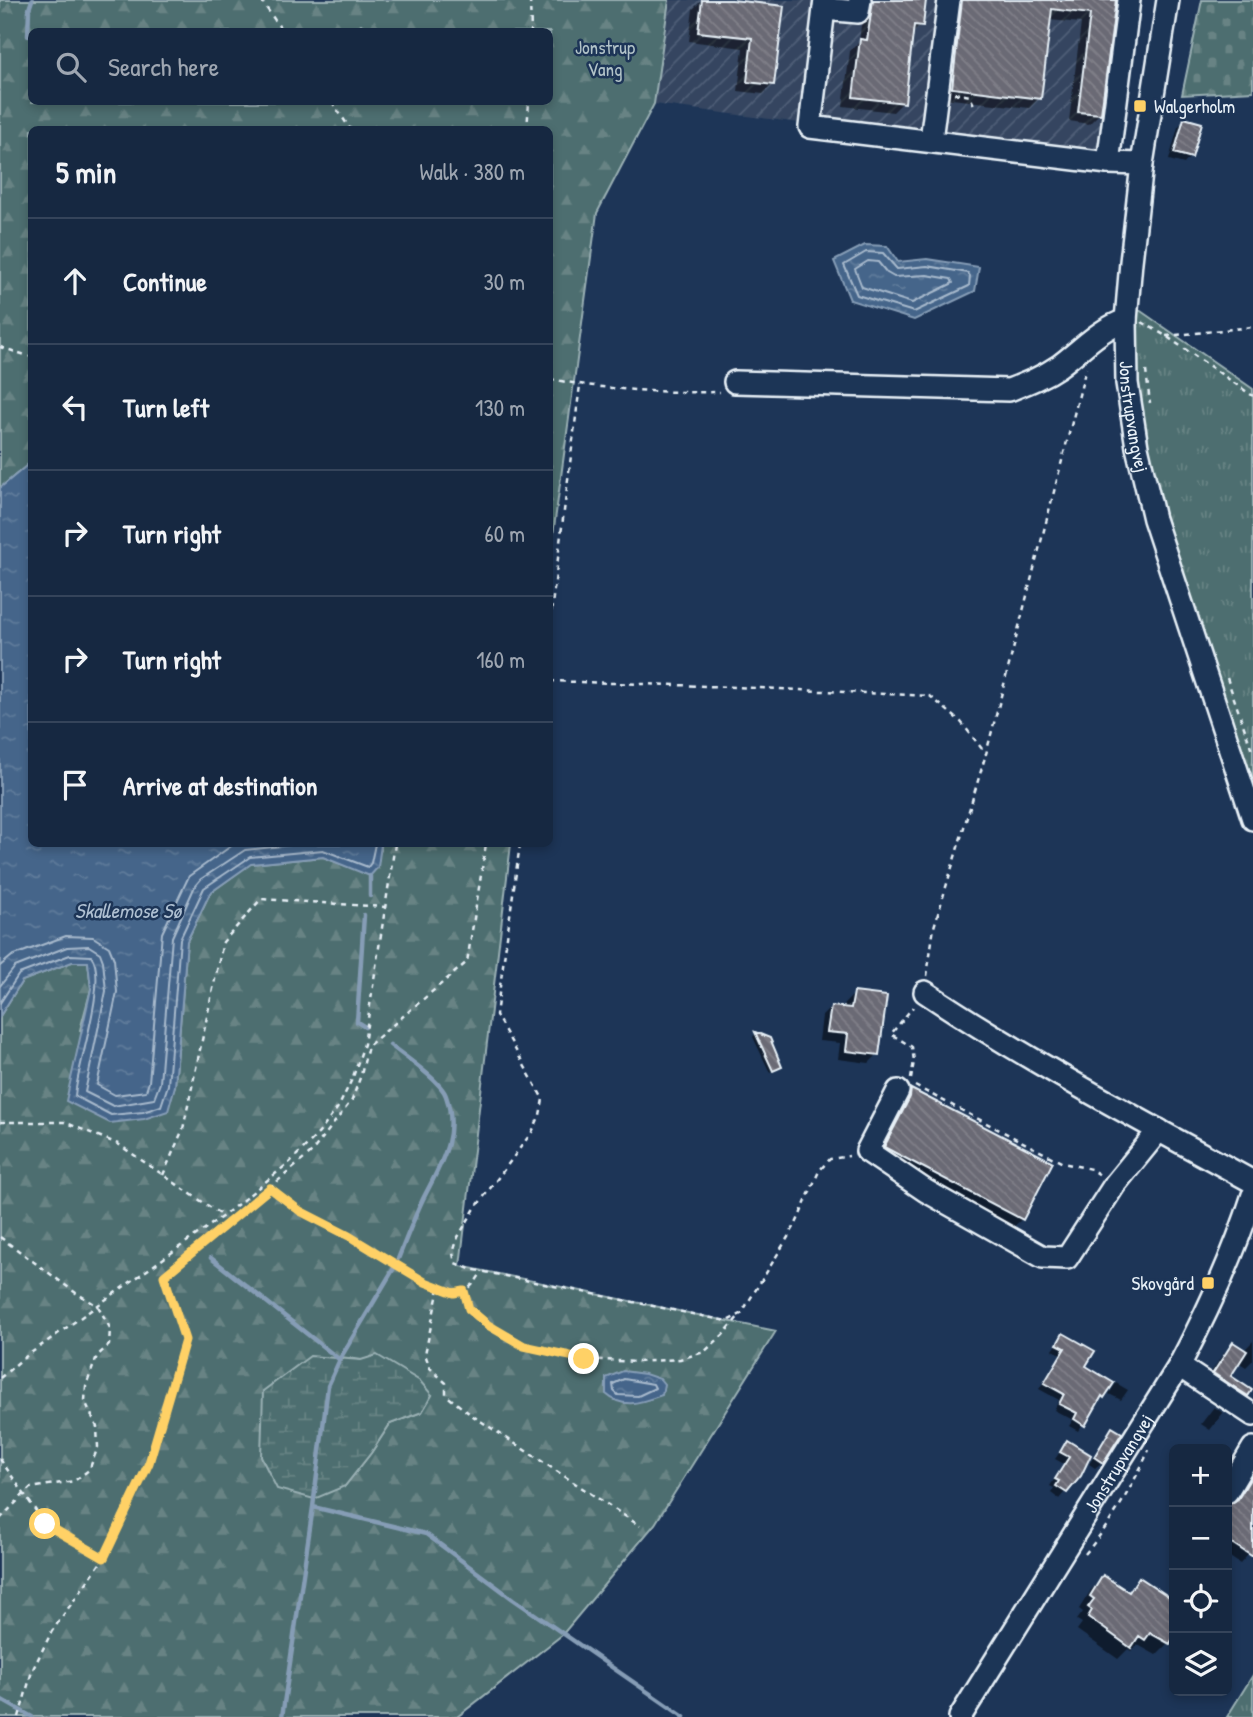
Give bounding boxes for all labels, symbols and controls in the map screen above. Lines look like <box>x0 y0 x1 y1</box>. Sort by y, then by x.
search box <box>28 28 553 105</box>
park label: Jonstrup Vang <box>575 34 635 82</box>
icon: search <box>52 48 90 86</box>
text: Search here <box>108 49 219 84</box>
place label: Walgerholm <box>1154 93 1235 119</box>
marker: Walgerholm <box>1132 98 1148 114</box>
text: 5 min <box>56 152 116 192</box>
text: Walk · 380 m <box>419 156 525 187</box>
icon: ahead <box>56 262 94 300</box>
text: Continue <box>123 264 207 299</box>
text: 30 m <box>483 266 525 297</box>
street label: Jonstrupvangvej <box>1114 361 1155 475</box>
icon: left <box>56 388 94 426</box>
text: Turn left <box>123 390 209 425</box>
text: 130 m <box>475 392 525 423</box>
icon: right <box>56 514 94 552</box>
text: Turn right <box>123 516 221 551</box>
text: 60 m <box>485 518 525 549</box>
icon: right <box>56 640 94 678</box>
text: Turn right <box>123 642 221 677</box>
text: 160 m <box>476 644 525 675</box>
icon: arrive <box>56 766 94 804</box>
text: Arrive at destination <box>123 768 318 803</box>
water label: Skallemose Sø <box>75 896 182 925</box>
place label: Skovgård <box>1132 1270 1195 1296</box>
marker: Skovgård <box>1200 1275 1216 1291</box>
route end <box>568 1343 599 1374</box>
street label: Jonstrupvangvej <box>1078 1409 1159 1518</box>
map controls <box>1169 1444 1232 1696</box>
button: + <box>1169 1444 1232 1507</box>
button: − <box>1169 1507 1232 1570</box>
route start <box>29 1508 60 1539</box>
button: locate <box>1169 1570 1232 1633</box>
button: layers <box>1169 1633 1232 1696</box>

